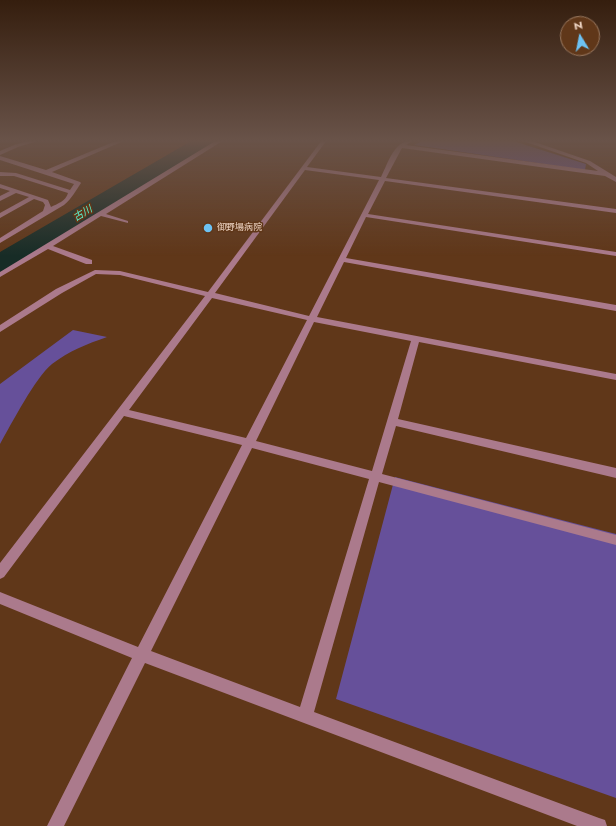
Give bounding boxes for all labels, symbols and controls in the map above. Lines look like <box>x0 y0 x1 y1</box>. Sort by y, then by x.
north arrow <box>560 16 600 56</box>
text: N <box>572 17 584 34</box>
water label: 古川 <box>71 204 95 224</box>
marker: 御野場病院 <box>202 222 214 234</box>
place label: 御野場病院 <box>217 223 262 233</box>

